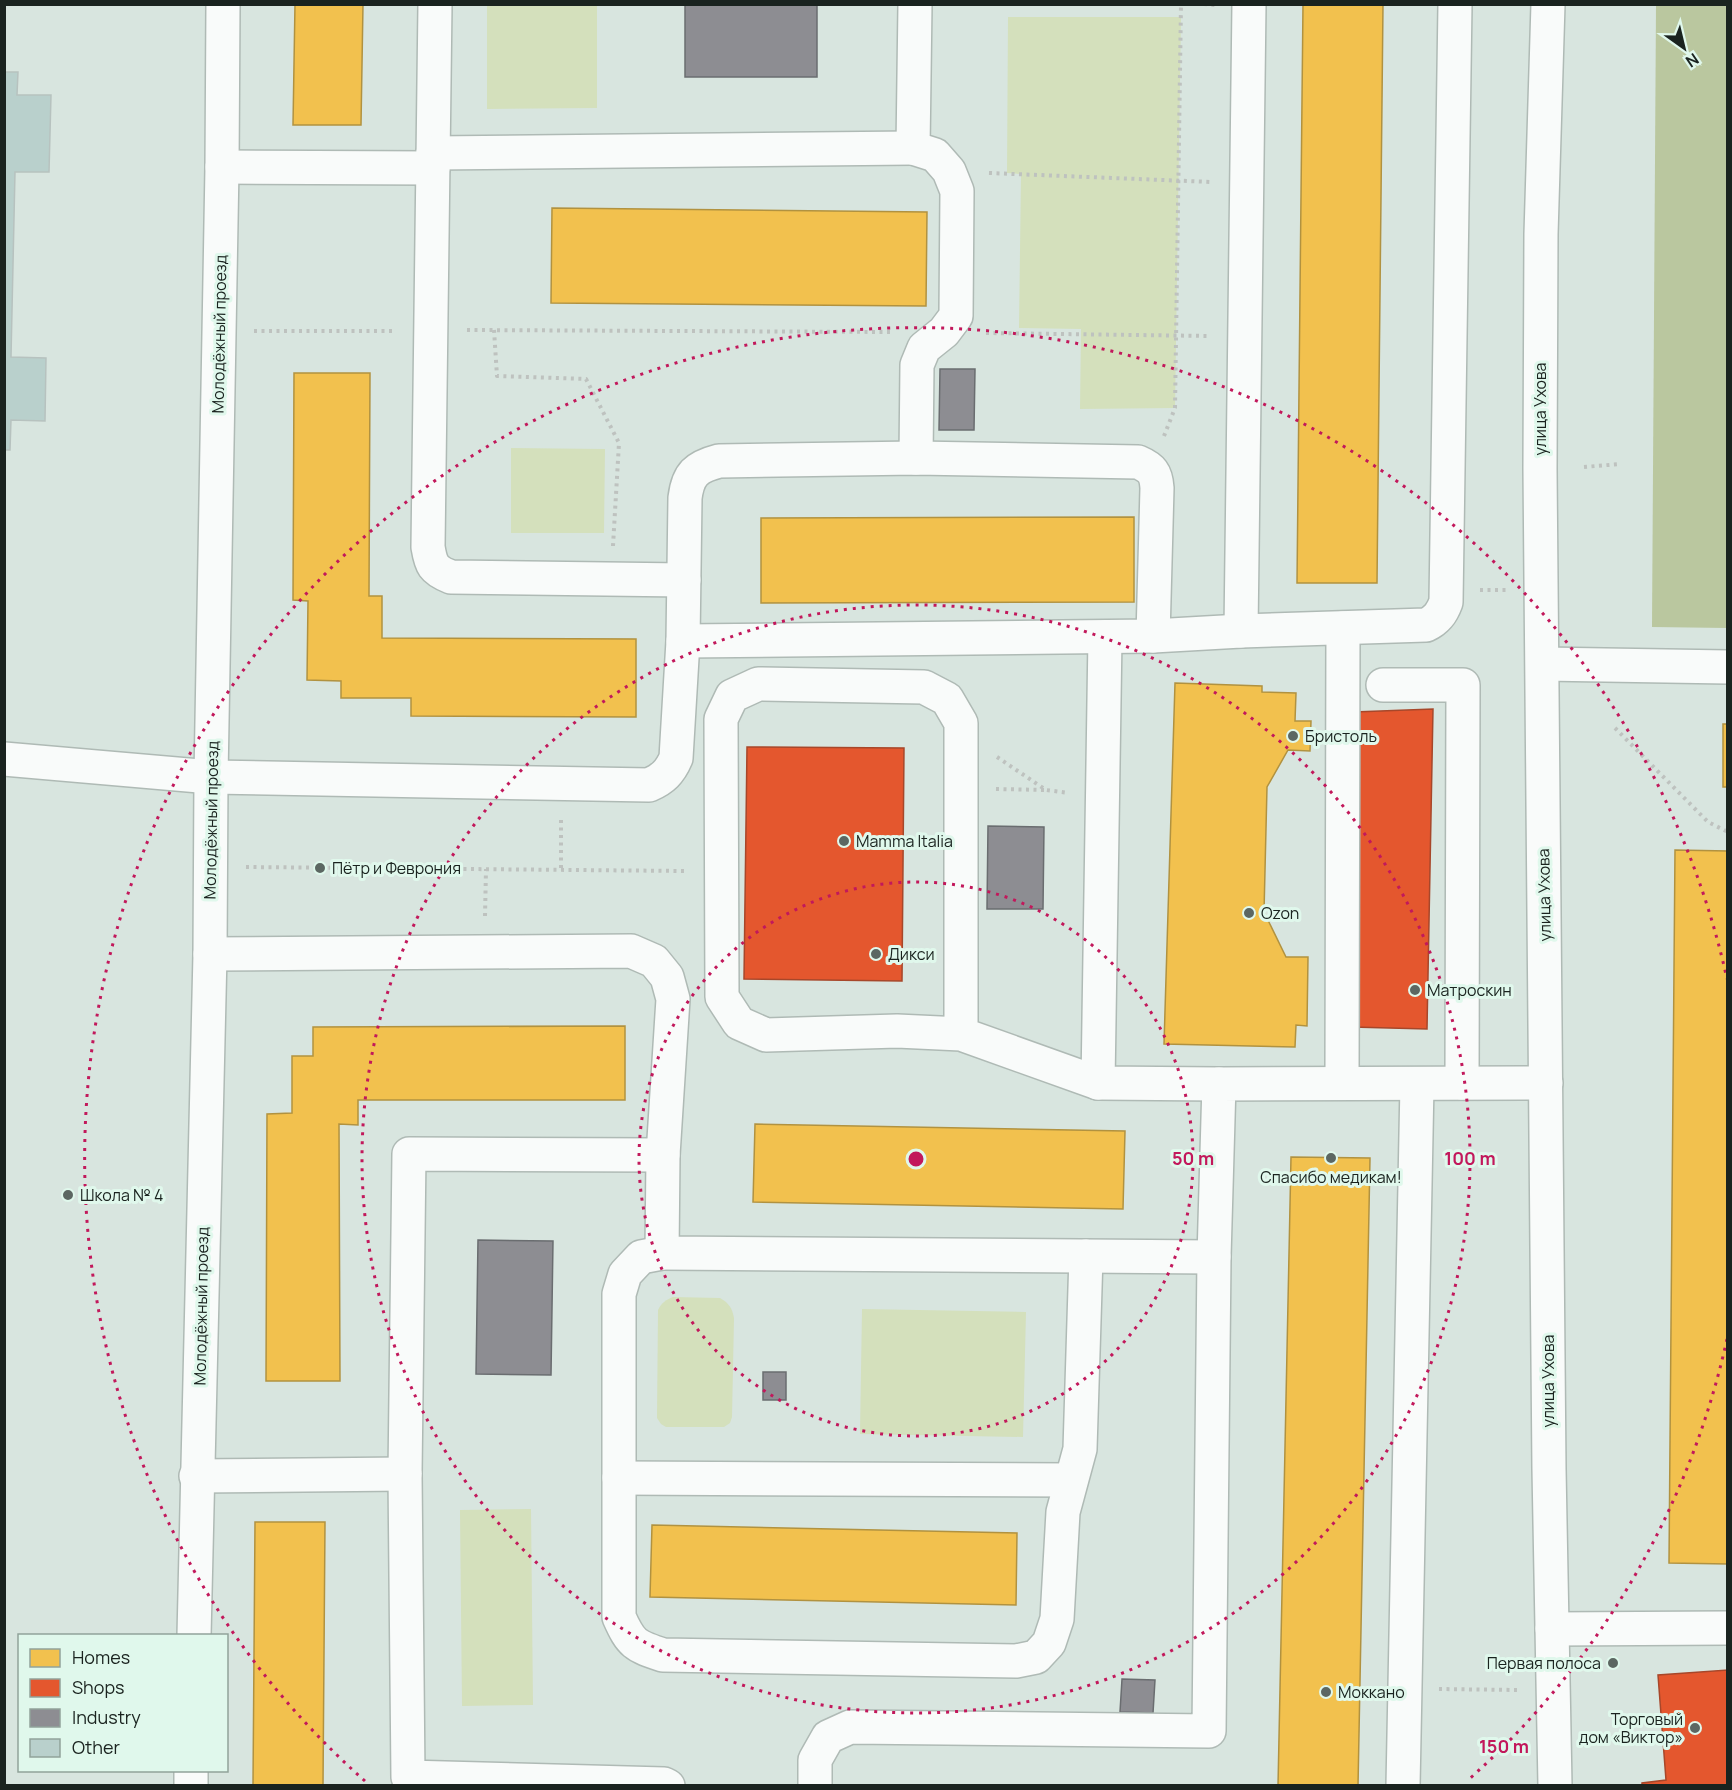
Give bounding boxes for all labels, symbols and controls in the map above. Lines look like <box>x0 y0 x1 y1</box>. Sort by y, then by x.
north arrow <box>1654 18 1714 78</box>
text: N <box>1681 48 1703 73</box>
street label: Молодёжный проезд <box>207 254 231 413</box>
street label: улица Ухова <box>1529 363 1551 455</box>
place label: Бристоль <box>1305 725 1377 747</box>
marker: Бристоль <box>1286 729 1300 743</box>
street label: Молодёжный проезд <box>199 740 223 899</box>
place label: Mamma Italia <box>856 830 953 852</box>
marker: Mamma Italia <box>837 834 851 848</box>
street label: улица Ухова <box>1532 848 1556 942</box>
place label: Пётр и Феврония <box>332 857 461 879</box>
marker: Пётр и Феврония <box>313 861 327 875</box>
place label: Ozon <box>1261 902 1299 924</box>
marker: Ozon <box>1242 906 1256 920</box>
place label: Дикси <box>888 943 935 965</box>
marker: Дикси <box>869 947 883 961</box>
place label: Матроскин <box>1427 979 1512 1001</box>
marker: Матроскин <box>1408 983 1422 997</box>
text: 50 m <box>1172 1146 1214 1170</box>
text: 100 m <box>1444 1146 1496 1170</box>
centre of rings <box>906 1149 926 1169</box>
marker: Спасибо медикам! <box>1324 1151 1338 1165</box>
place label: Спасибо медикам! <box>1260 1166 1402 1188</box>
place label: Школа № 4 <box>80 1184 163 1206</box>
marker: Школа № 4 <box>61 1188 75 1202</box>
street label: Молодёжный проезд <box>189 1226 213 1385</box>
street label: улица Ухова <box>1537 1335 1559 1427</box>
legend <box>18 1634 228 1772</box>
text: Homes <box>72 1645 130 1669</box>
place label: Первая полоса <box>1487 1652 1601 1674</box>
marker: Первая полоса <box>1606 1656 1620 1670</box>
text: Shops <box>72 1675 124 1699</box>
place label: Моккано <box>1338 1681 1405 1703</box>
marker: Моккано <box>1319 1685 1333 1699</box>
text: Industry <box>72 1705 141 1729</box>
place label: Торговый дом «Виктор» <box>1579 1708 1683 1748</box>
marker: Торговый дом «Виктор» <box>1688 1721 1702 1735</box>
text: 150 m <box>1479 1734 1529 1758</box>
text: Other <box>72 1735 120 1759</box>

